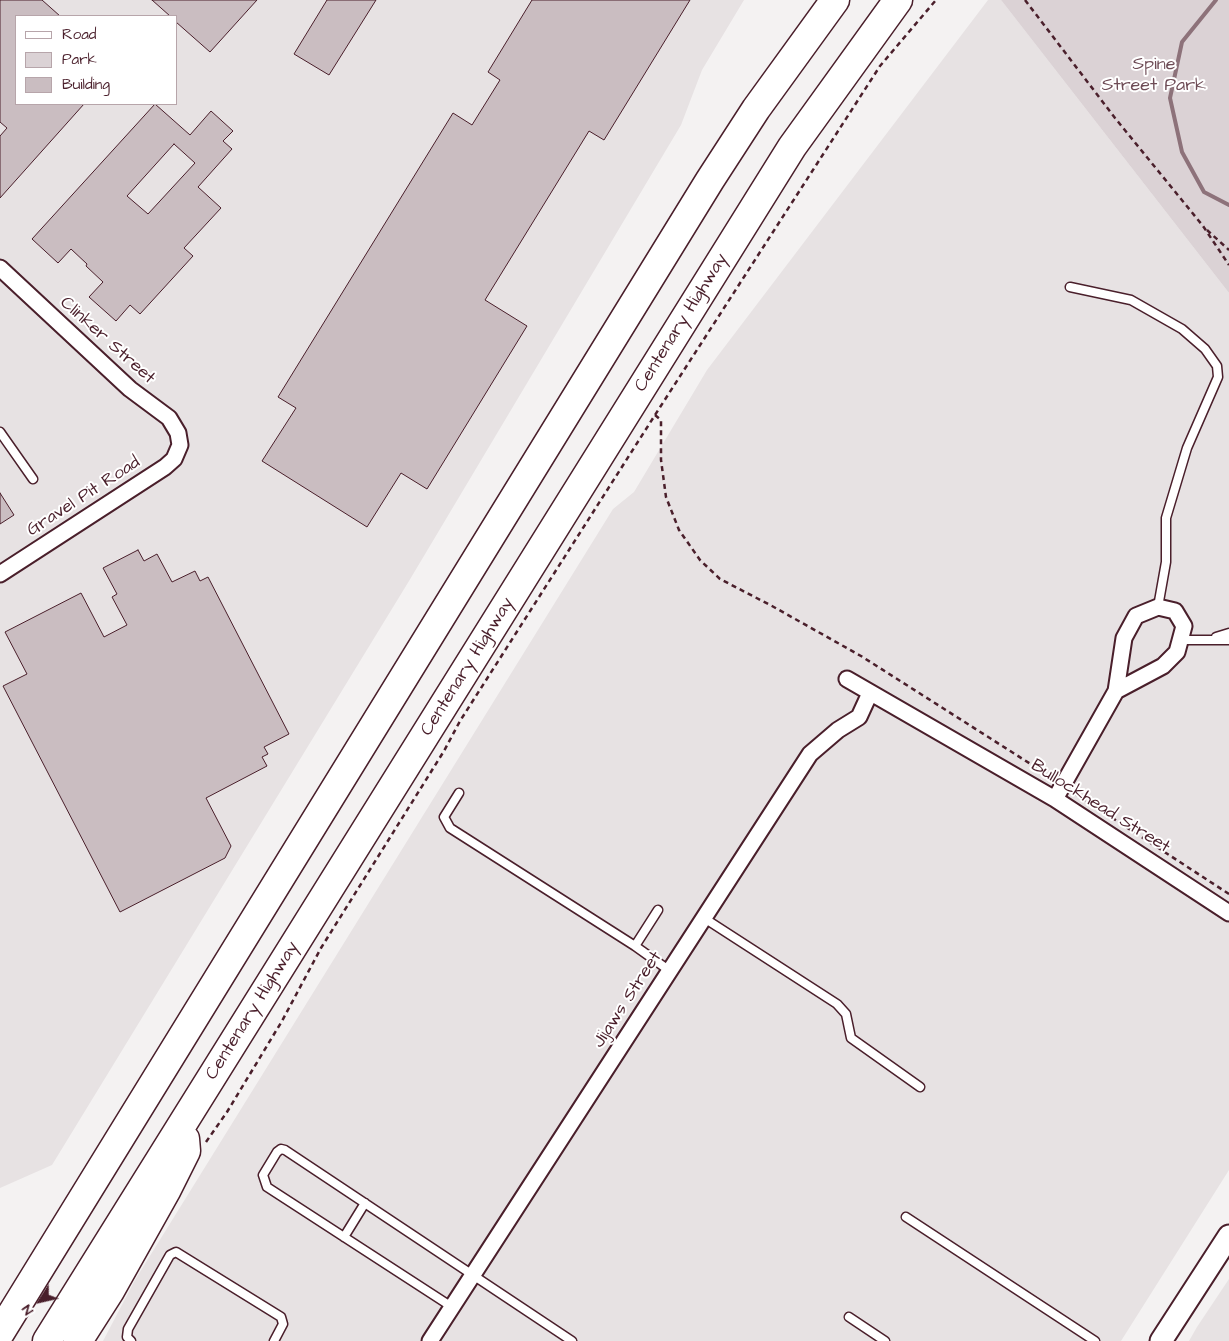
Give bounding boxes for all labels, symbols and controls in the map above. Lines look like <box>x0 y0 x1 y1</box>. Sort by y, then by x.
legend <box>15 15 178 105</box>
text: Road <box>62 24 96 45</box>
text: Park <box>62 49 97 70</box>
park label: Spine Street Park <box>1102 54 1206 96</box>
text: Building <box>62 74 110 95</box>
street label: Centenary Highway <box>631 250 733 396</box>
street label: Clinker Street <box>55 293 159 389</box>
street label: Gravel Pit Road <box>23 452 145 542</box>
street label: Centenary Highway <box>417 594 519 740</box>
street label: Bullockhead Street <box>1026 755 1174 859</box>
street label: Centenary Highway <box>202 938 304 1084</box>
street label: Jijaws Street <box>589 948 667 1052</box>
north arrow <box>15 1276 65 1326</box>
text: N <box>17 1300 38 1319</box>

